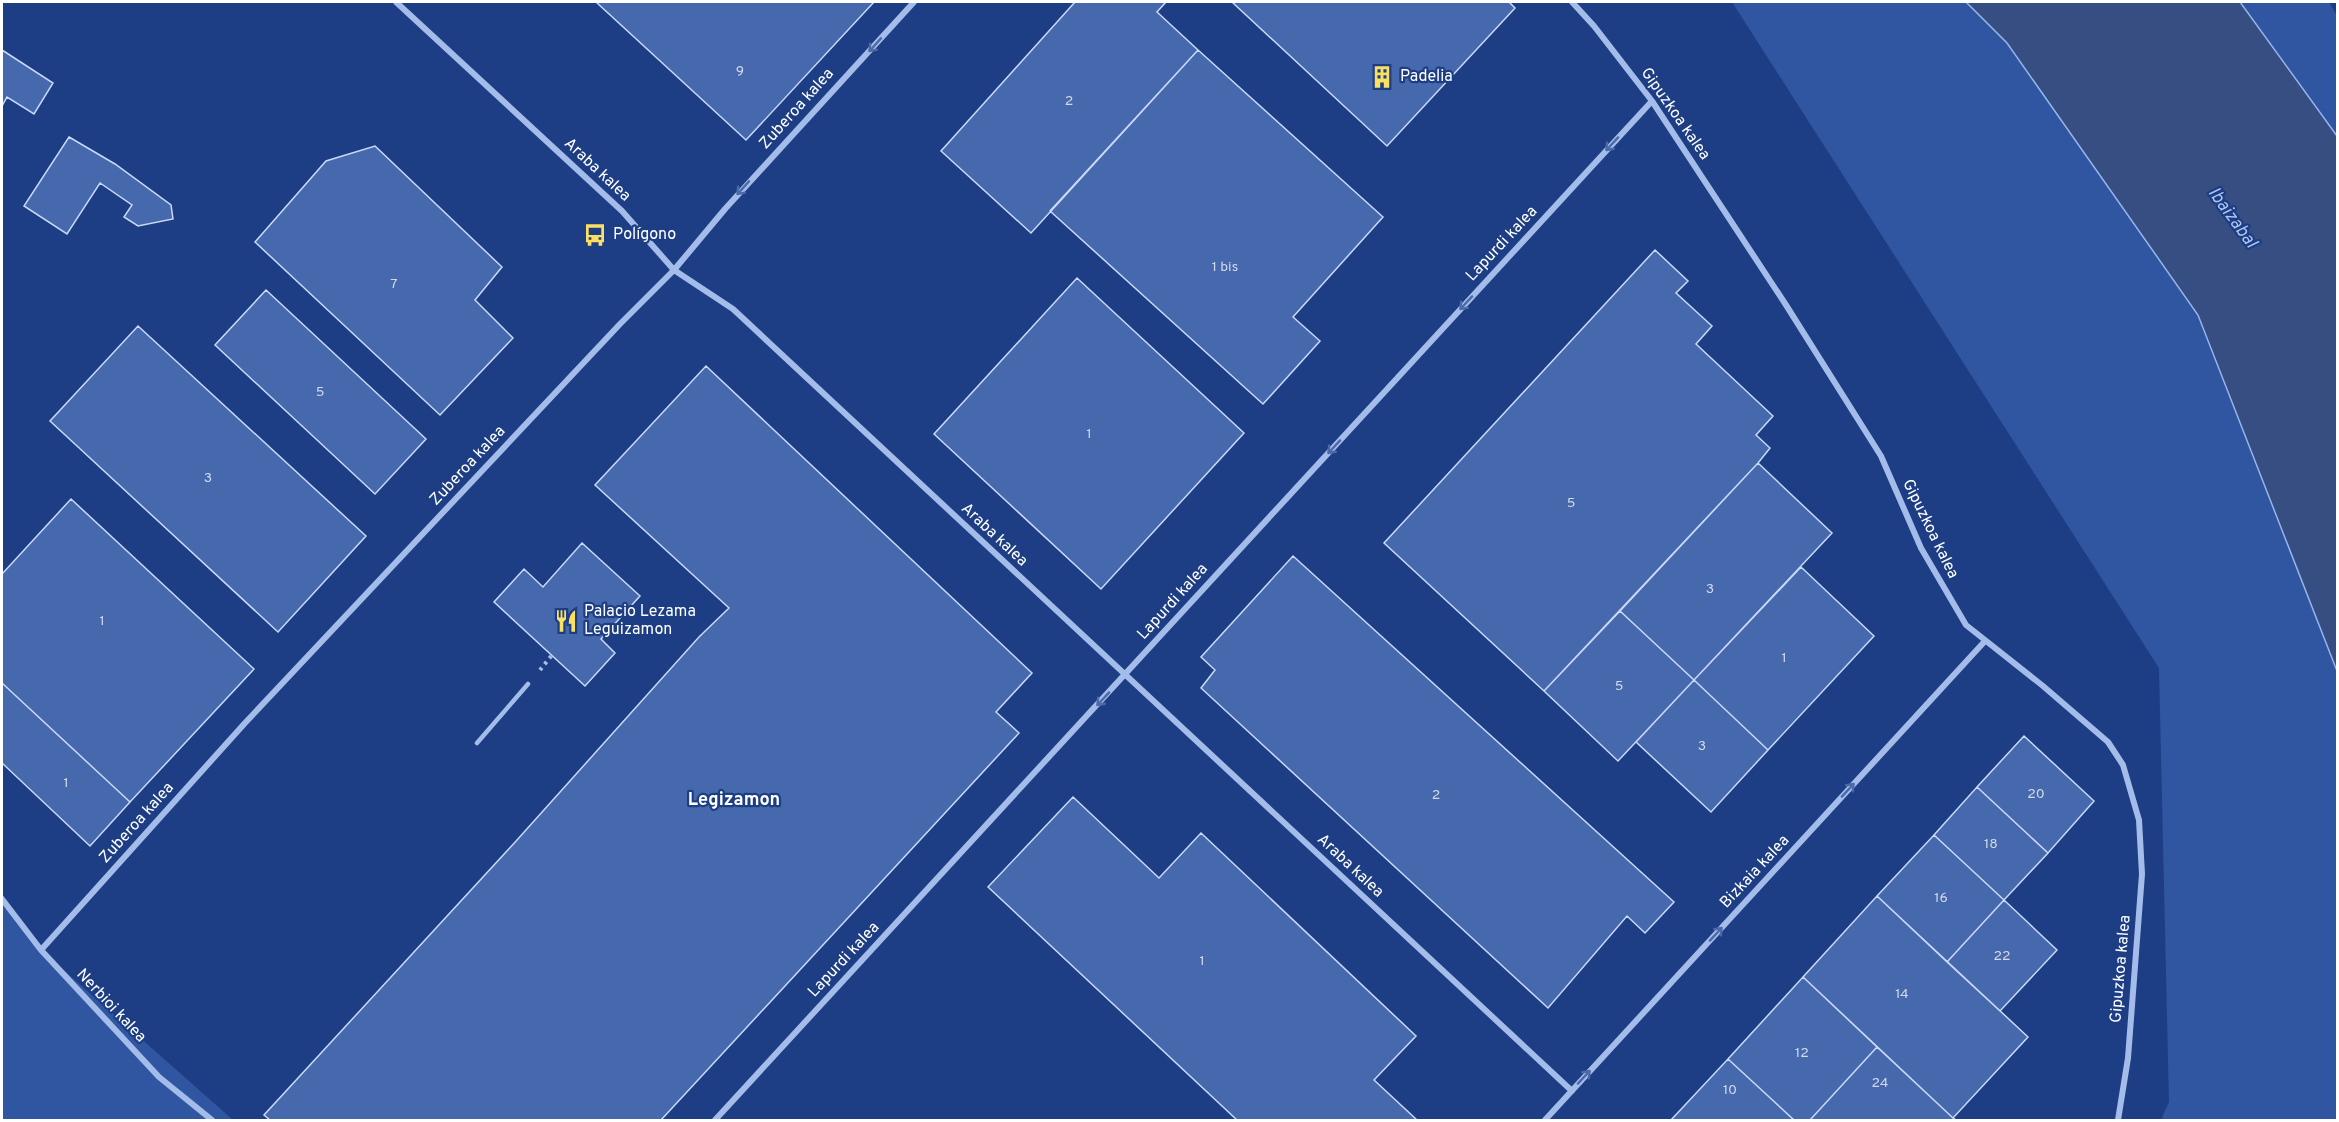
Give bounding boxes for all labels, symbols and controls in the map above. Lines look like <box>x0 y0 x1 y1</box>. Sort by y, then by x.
one-way arrow <box>868 37 882 52</box>
house number: 9 <box>736 63 744 80</box>
street label: Zuberoa kalea <box>755 64 839 154</box>
building icon: Padelia <box>1369 64 1395 90</box>
street label: Gipuzkoa kalea <box>1636 64 1714 164</box>
place label: Padelia <box>1400 67 1453 87</box>
house number: 2 <box>1065 93 1073 110</box>
street label: Araba kalea <box>559 134 635 206</box>
one-way arrow <box>1605 136 1619 151</box>
one-way arrow <box>736 181 750 196</box>
water label: Ibaizabal <box>2202 183 2263 254</box>
street label: Lapurdi kalea <box>1462 202 1542 286</box>
bus stop icon: Polígono <box>582 222 608 248</box>
place label: Polígono <box>613 225 676 245</box>
house number: 1 bis <box>1212 259 1238 276</box>
house number: 7 <box>390 276 398 293</box>
one-way arrow <box>1459 295 1473 310</box>
house number: 5 <box>316 384 324 401</box>
street label: Zuberoa kalea <box>426 422 510 510</box>
house number: 1 <box>1086 426 1092 443</box>
one-way arrow <box>1327 439 1341 454</box>
house number: 3 <box>204 470 212 487</box>
street label: Gipuzkoa kalea <box>1897 476 1963 582</box>
house number: 5 <box>1567 495 1575 512</box>
street label: Araba kalea <box>956 499 1032 571</box>
street label: Lapurdi kalea <box>1133 560 1213 644</box>
house number: 3 <box>1706 581 1714 598</box>
place label: Palacio Lezama Leguizamon <box>584 602 696 640</box>
restaurant icon: Palacio Lezama Leguizamon <box>553 608 579 634</box>
house number: 1 <box>99 613 105 630</box>
house number: 1 <box>1781 650 1787 667</box>
house number: 5 <box>1615 678 1623 695</box>
one-way arrow <box>1095 691 1110 706</box>
house number: 3 <box>1698 738 1706 755</box>
house number: 1 <box>63 775 69 792</box>
street label: Zuberoa kalea <box>95 778 179 868</box>
one-way arrow <box>1841 783 1855 798</box>
house number: 20 <box>2027 786 2045 803</box>
house number: 2 <box>1432 787 1440 804</box>
district label: Legizamon <box>688 789 780 812</box>
street label: Araba kalea <box>1312 830 1388 902</box>
street label: Bizkaia kalea <box>1716 831 1794 913</box>
house number: 18 <box>1984 836 1998 853</box>
house number: 16 <box>1934 890 1948 907</box>
street label: Gipuzkoa kalea <box>2106 914 2136 1024</box>
street label: Lapurdi kalea <box>804 918 884 1002</box>
one-way arrow <box>1709 926 1724 941</box>
house number: 22 <box>1993 948 2011 965</box>
house number: 1 <box>1199 953 1205 970</box>
street label: Nerbioi kalea <box>72 965 150 1047</box>
house number: 14 <box>1895 986 1909 1003</box>
house number: 12 <box>1795 1045 1809 1062</box>
one-way arrow <box>1577 1070 1591 1085</box>
house number: 24 <box>1871 1075 1889 1092</box>
house number: 10 <box>1723 1082 1737 1099</box>

